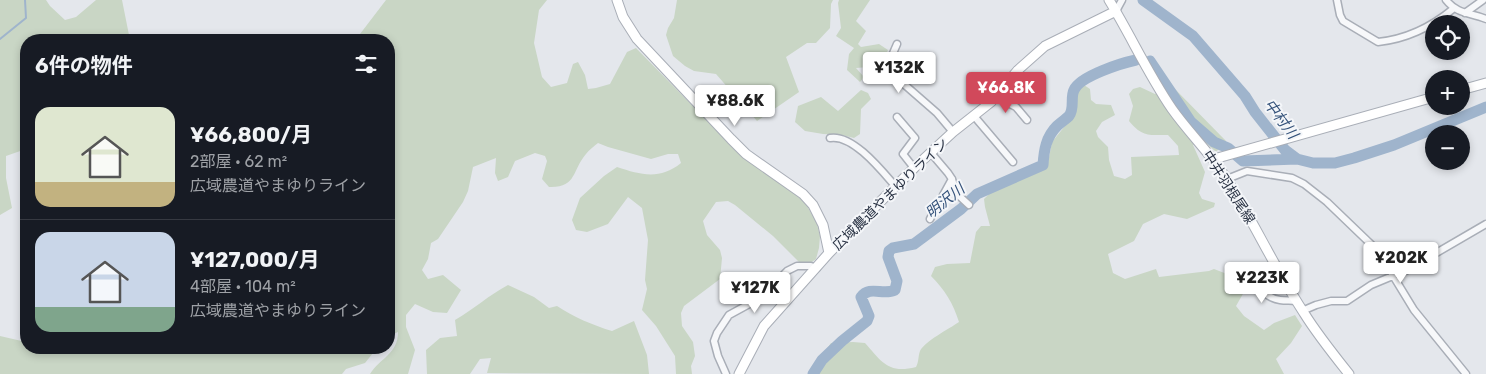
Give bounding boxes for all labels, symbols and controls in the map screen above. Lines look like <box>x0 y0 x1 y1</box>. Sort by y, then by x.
map controls <box>1425 15 1470 170</box>
button: locate <box>1425 15 1470 60</box>
icon: filters <box>352 50 380 78</box>
pin: ¥132K <box>864 52 934 94</box>
text: 6件の物件 <box>35 53 133 78</box>
text: ¥132K <box>874 58 924 77</box>
button: + <box>1425 70 1470 115</box>
pin: ¥66.8K <box>965 72 1047 114</box>
text: ¥66.8K <box>977 78 1035 97</box>
pin: ¥88.6K <box>694 84 776 127</box>
text: ¥88.6K <box>706 91 764 110</box>
water label: 中村川 <box>1260 96 1303 144</box>
text: ¥66,800/月 <box>190 122 312 147</box>
button: − <box>1425 125 1470 170</box>
icon: home <box>75 127 135 187</box>
street label: 広域農道やまゆりライン <box>829 135 952 254</box>
street label: 中井羽根尾線 <box>1199 147 1259 227</box>
text: 2部屋 · 62 m² <box>190 152 287 171</box>
text: 広域農道やまゆりライン <box>190 176 366 195</box>
water label: 明沢川 <box>922 179 970 222</box>
pin: ¥202K <box>1366 242 1436 284</box>
text: ¥127,000/月 <box>190 247 320 272</box>
text: ¥202K <box>1374 248 1428 267</box>
icon: home <box>75 252 135 312</box>
pin: ¥223K <box>1227 262 1297 304</box>
text: ¥223K <box>1236 268 1288 287</box>
pin: ¥127K <box>720 272 790 314</box>
text: 4部屋 · 104 m² <box>190 277 296 296</box>
text: ¥127K <box>730 278 780 297</box>
text: 広域農道やまゆりライン <box>190 301 366 320</box>

